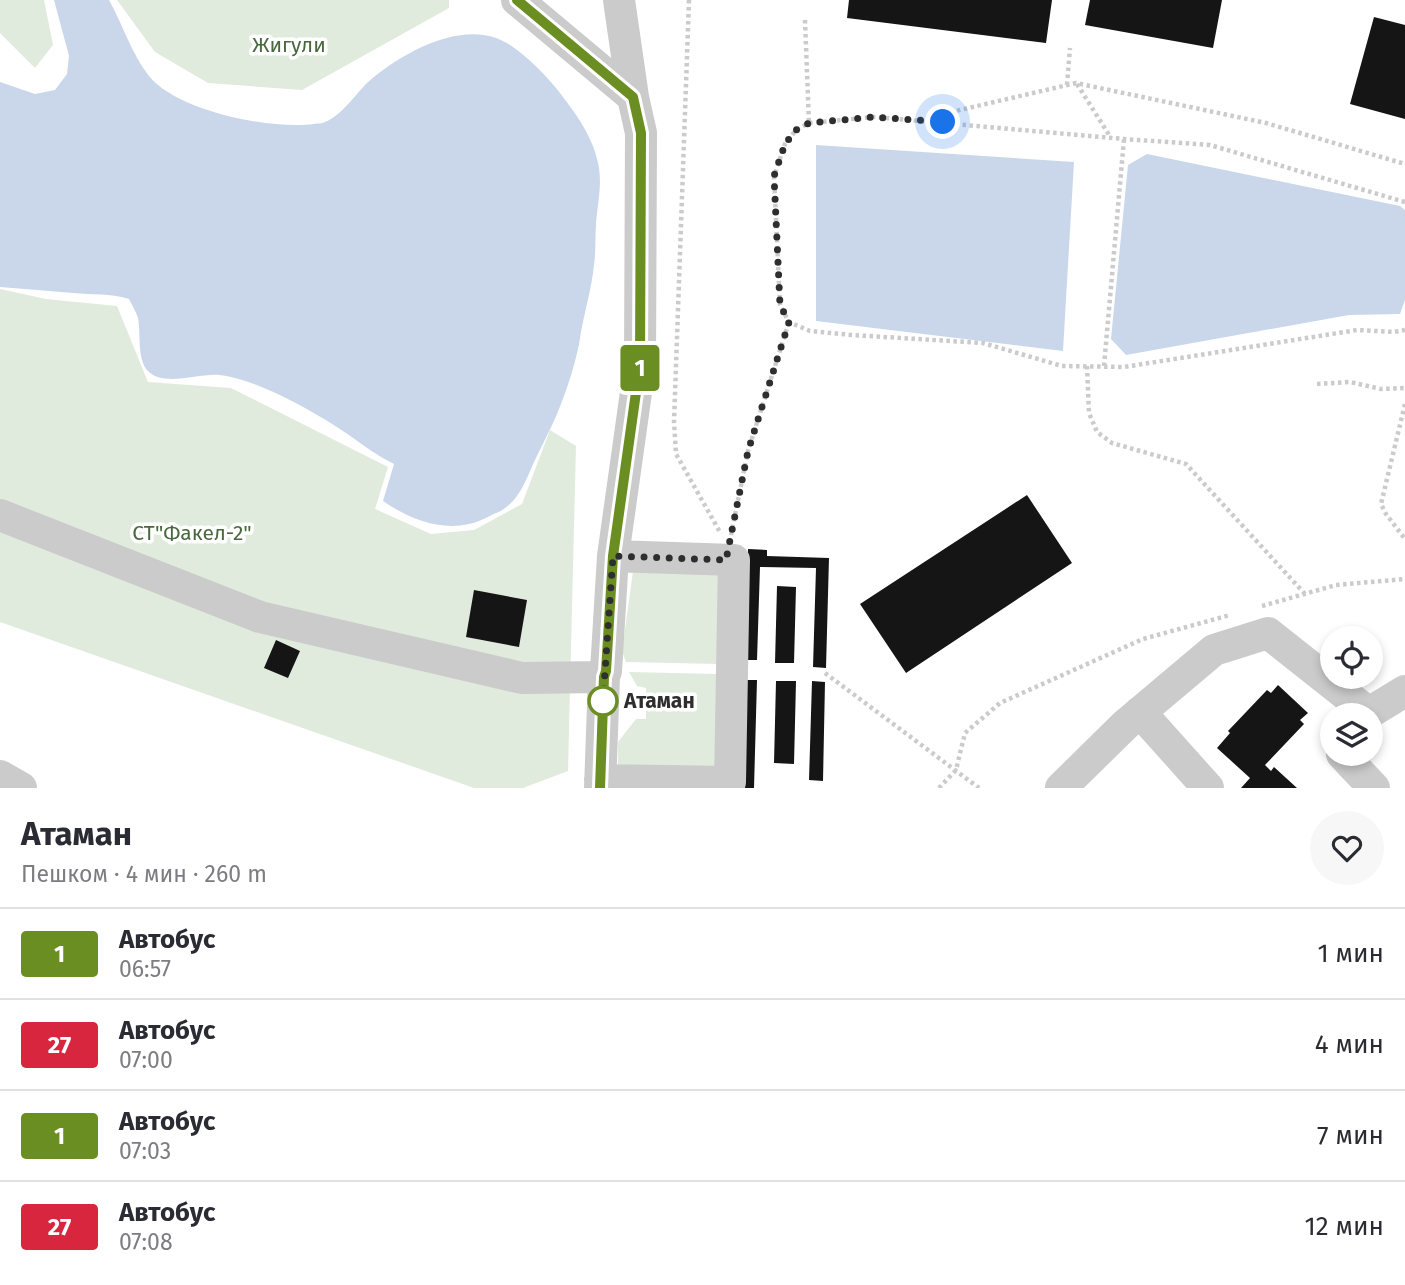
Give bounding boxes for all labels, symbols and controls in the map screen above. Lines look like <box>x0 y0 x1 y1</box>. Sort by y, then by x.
park label: Жигули <box>252 32 326 58</box>
your location <box>925 104 960 139</box>
line badge: 1 <box>617 345 663 391</box>
text: 1 <box>634 354 646 382</box>
park label: СТ"Факел-2" <box>132 520 252 546</box>
map controls <box>1320 626 1383 766</box>
button: locate <box>1320 626 1383 689</box>
marker: Атаман <box>588 686 618 716</box>
place label: Атаман <box>623 688 695 714</box>
button: layers <box>1320 703 1383 766</box>
button: heart <box>1310 811 1384 885</box>
text: Атаман <box>21 814 132 854</box>
text: Пешком · 4 мин · 260 m <box>21 860 267 888</box>
text: Автобус <box>119 924 216 955</box>
text: 1 мин <box>1317 938 1384 969</box>
text: 1 <box>54 940 65 968</box>
text: 06:57 <box>119 955 171 983</box>
text: Автобус <box>119 1015 216 1046</box>
text: 4 мин <box>1315 1029 1384 1060</box>
text: 27 <box>48 1031 71 1059</box>
text: 07:00 <box>119 1046 173 1074</box>
text: Автобус <box>119 1106 216 1137</box>
text: 7 мин <box>1317 1120 1384 1151</box>
text: 1 <box>54 1122 65 1150</box>
text: 07:03 <box>119 1137 171 1165</box>
text: Автобус <box>119 1197 216 1228</box>
text: 12 мин <box>1305 1211 1384 1242</box>
text: 27 <box>48 1213 71 1241</box>
text: 07:08 <box>119 1228 173 1256</box>

